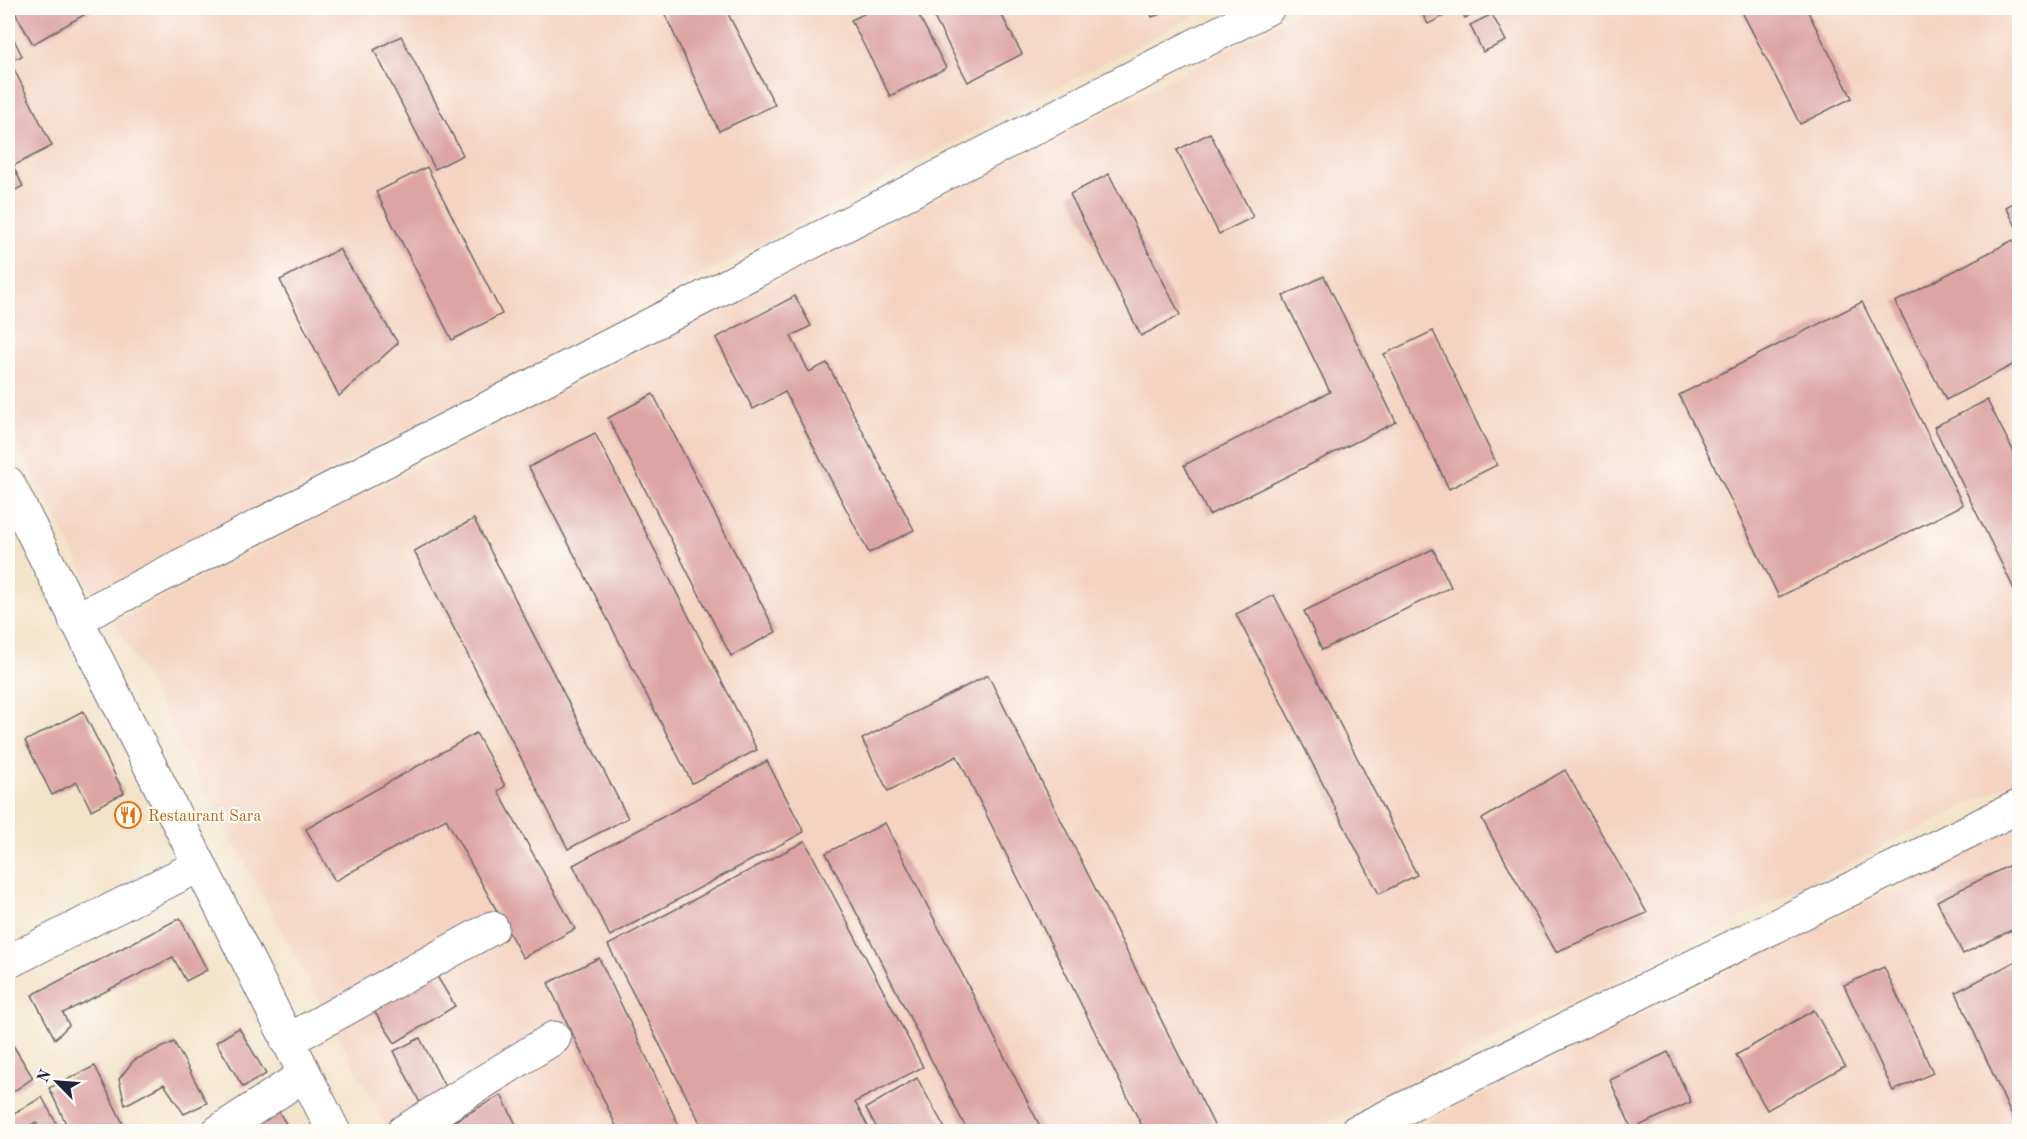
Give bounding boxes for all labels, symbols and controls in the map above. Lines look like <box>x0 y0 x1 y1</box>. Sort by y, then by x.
restaurant icon: Restaurant Sara <box>113 800 143 830</box>
place label: Restaurant Sara <box>148 809 261 825</box>
north arrow <box>27 1052 87 1112</box>
text: N <box>35 1067 55 1085</box>

